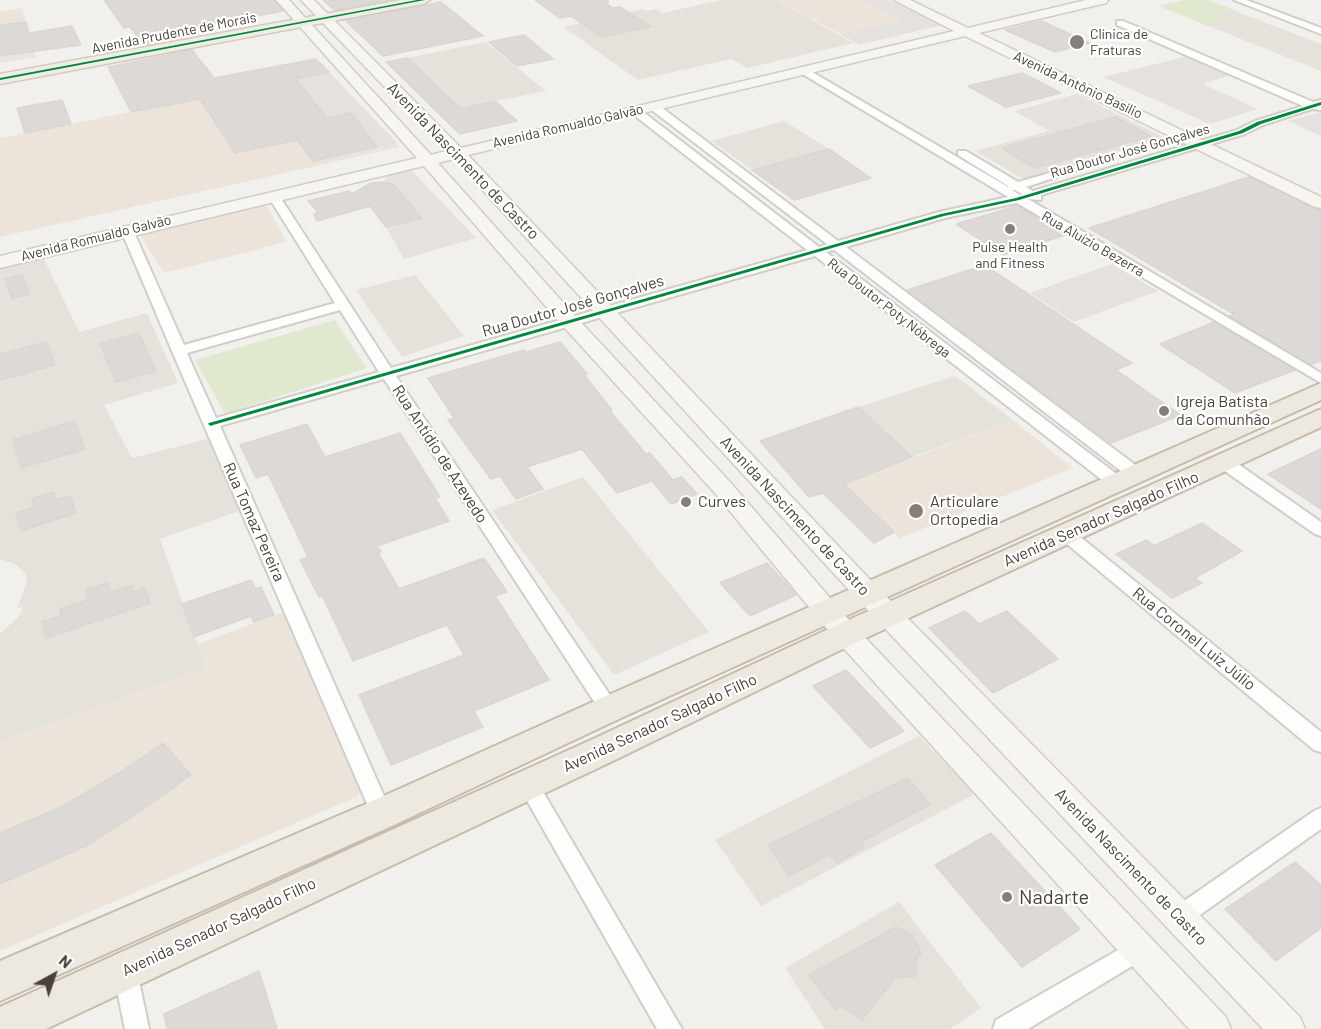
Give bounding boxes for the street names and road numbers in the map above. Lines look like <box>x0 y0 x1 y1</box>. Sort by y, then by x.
street label: Avenida Prudente de Morais <box>90 9 258 57</box>
street label: Avenida Antônio Basílio <box>1011 48 1145 122</box>
street label: Avenida Nascimento de Castro <box>383 78 543 244</box>
street label: Avenida Romualdo Galvão <box>491 100 645 152</box>
street label: Rua Doutor José Gonçalves <box>1049 120 1211 182</box>
street label: Rua Aluízio Bezerra <box>1039 208 1147 280</box>
street label: Avenida Romualdo Galvão <box>19 211 173 265</box>
street label: Rua Doutor Poty Nóbrega <box>824 255 954 361</box>
street label: Rua Doutor José Gonçalves <box>480 271 666 341</box>
street label: Rua Antídio de Azevedo <box>388 381 492 527</box>
street label: Avenida Nascimento de Castro <box>716 432 874 600</box>
street label: Rua Tomaz Pereira <box>219 460 289 584</box>
street label: Avenida Senador Salgado Filho <box>1000 467 1202 571</box>
street label: Rua Coronel Luiz Júlio <box>1129 583 1259 695</box>
street label: Avenida Senador Salgado Filho <box>560 670 760 776</box>
street label: Avenida Nascimento de Castro <box>1051 784 1211 950</box>
street label: Avenida Senador Salgado Filho <box>119 874 319 980</box>

